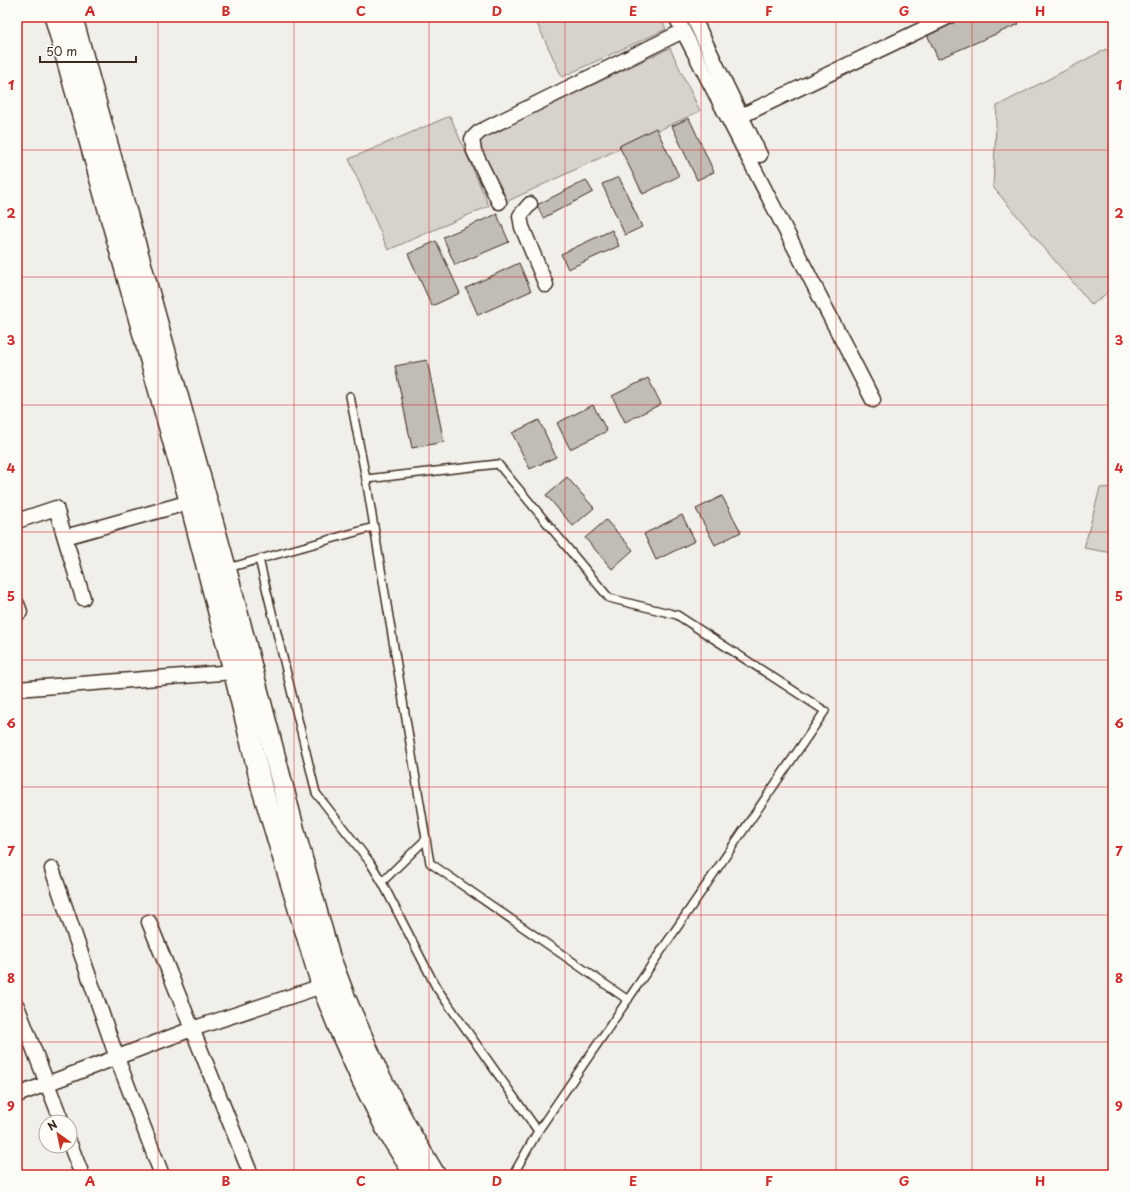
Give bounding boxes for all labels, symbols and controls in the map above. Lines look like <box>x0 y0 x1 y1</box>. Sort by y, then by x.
text: A <box>85 1 95 20</box>
text: B <box>222 1 231 20</box>
text: C <box>356 1 366 20</box>
text: D <box>492 1 502 20</box>
text: E <box>629 1 637 20</box>
text: F <box>765 1 773 20</box>
text: G <box>899 1 909 20</box>
text: H <box>1035 1 1045 20</box>
scale bar <box>40 38 136 64</box>
text: 50 m <box>46 42 77 60</box>
text: 1 <box>8 75 14 94</box>
text: 1 <box>1116 75 1122 94</box>
text: 2 <box>6 203 16 222</box>
text: 2 <box>1114 203 1124 222</box>
text: 3 <box>7 330 16 349</box>
text: 3 <box>1115 330 1124 349</box>
text: 4 <box>7 458 16 477</box>
text: 4 <box>1115 458 1124 477</box>
text: 5 <box>7 586 15 605</box>
text: 5 <box>1115 586 1123 605</box>
text: 6 <box>6 713 16 732</box>
text: 6 <box>1114 713 1124 732</box>
text: 7 <box>7 841 15 860</box>
text: 7 <box>1115 841 1123 860</box>
text: 8 <box>7 968 15 987</box>
text: 8 <box>1115 968 1123 987</box>
text: 9 <box>7 1096 15 1115</box>
text: 9 <box>1115 1096 1123 1115</box>
north arrow <box>38 1114 78 1154</box>
text: N <box>44 1116 61 1135</box>
text: A <box>85 1171 95 1190</box>
text: B <box>222 1171 231 1190</box>
text: C <box>356 1171 366 1190</box>
text: D <box>492 1171 502 1190</box>
text: E <box>629 1171 637 1190</box>
text: F <box>765 1171 773 1190</box>
text: G <box>899 1171 909 1190</box>
text: H <box>1035 1171 1045 1190</box>

